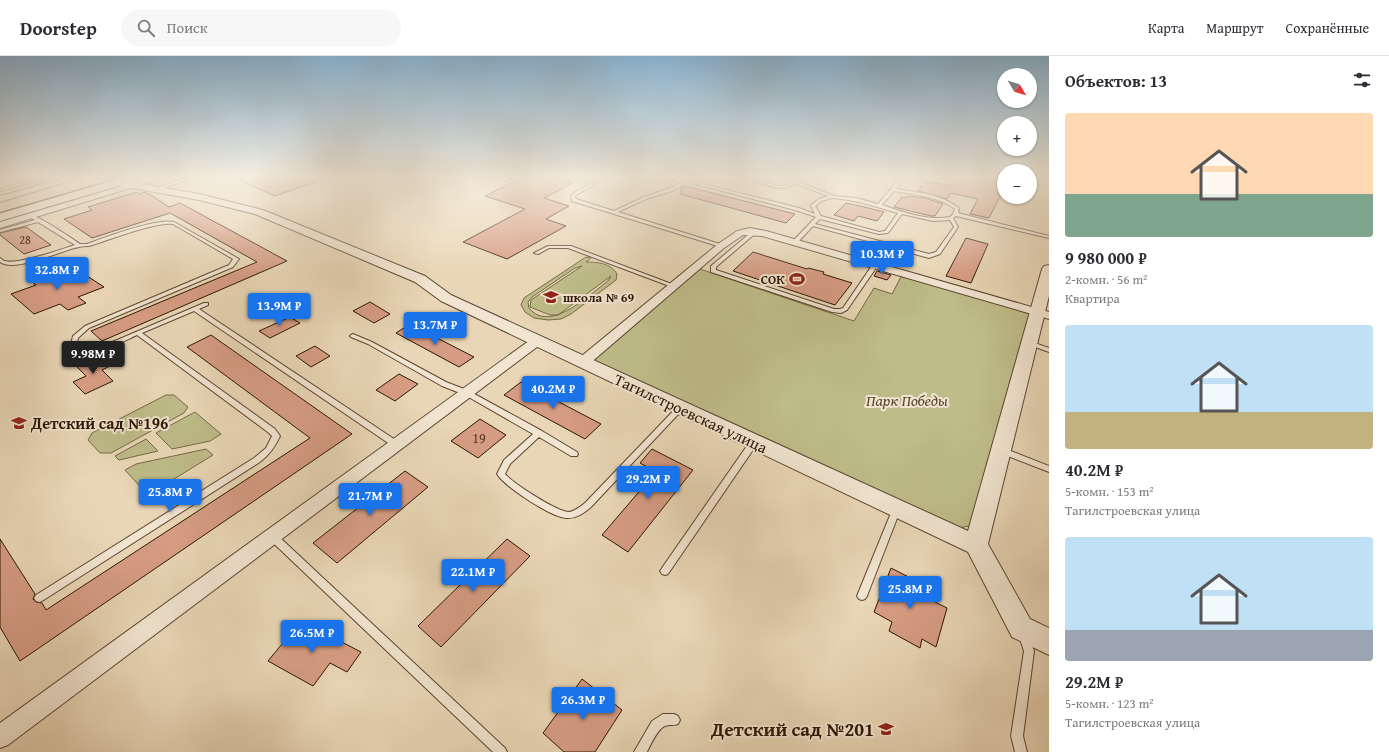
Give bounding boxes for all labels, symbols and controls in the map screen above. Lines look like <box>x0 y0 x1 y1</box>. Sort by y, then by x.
search box <box>121 10 401 46</box>
text: Doorstep <box>20 14 97 42</box>
icon: search <box>135 17 157 39</box>
text: Поиск <box>167 17 208 38</box>
text: Карта <box>1148 18 1184 38</box>
text: Маршрут <box>1206 18 1264 38</box>
text: Сохранённые <box>1286 18 1369 38</box>
north arrow <box>997 68 1037 108</box>
map controls <box>997 68 1037 204</box>
text: Объектов: 13 <box>1065 68 1167 93</box>
icon: filters <box>1351 69 1373 91</box>
button: + <box>997 116 1037 156</box>
icon: home <box>1183 139 1255 211</box>
button: − <box>997 164 1037 204</box>
house number: 28 <box>19 231 31 248</box>
pin: 10.3M ₽ <box>845 241 919 275</box>
text: 10.3M ₽ <box>860 244 904 263</box>
text: 9 980 000 ₽ <box>1065 245 1147 270</box>
pin: 32.8M ₽ <box>20 257 94 291</box>
text: 32.8M ₽ <box>35 260 79 279</box>
place label: СОК <box>761 270 785 289</box>
sports icon: СОК <box>788 270 806 288</box>
text: 2-комн. · 56 m² <box>1065 270 1147 289</box>
school or university icon: школа № 69 <box>542 288 560 306</box>
place label: школа № 69 <box>563 288 634 307</box>
text: Квартира <box>1065 289 1120 308</box>
pin: 13.9M ₽ <box>242 293 316 327</box>
text: 13.9M ₽ <box>257 296 301 315</box>
pin: 13.7M ₽ <box>398 312 472 346</box>
text: 13.7M ₽ <box>413 315 457 334</box>
pin: 9.98M ₽ <box>56 341 130 375</box>
text: 9.98M ₽ <box>71 344 115 363</box>
icon: home <box>1183 351 1255 423</box>
street label: Тагилстроевская улица <box>610 367 772 459</box>
pin: 40.2M ₽ <box>516 376 590 410</box>
text: 40.2M ₽ <box>531 379 575 398</box>
park label: Парк Победы <box>866 388 948 412</box>
place label: Детский сад №196 <box>30 411 168 435</box>
school or university icon: Детский сад №196 <box>10 414 28 432</box>
house number: 19 <box>472 428 486 448</box>
text: 40.2M ₽ <box>1065 457 1123 482</box>
pin: 29.2M ₽ <box>611 466 685 500</box>
text: 29.2M ₽ <box>626 469 670 488</box>
pin: 25.8M ₽ <box>133 479 207 513</box>
text: 25.8M ₽ <box>148 482 192 501</box>
text: 5-комн. · 153 m² <box>1065 482 1154 501</box>
pin: 21.7M ₽ <box>333 483 407 517</box>
text: 21.7M ₽ <box>348 486 392 505</box>
text: Тагилстроевская улица <box>1065 501 1200 520</box>
pin: 22.1M ₽ <box>436 559 510 593</box>
text: 22.1M ₽ <box>451 562 495 581</box>
icon: home <box>1183 563 1255 635</box>
pin: 25.8M ₽ <box>873 576 947 610</box>
text: 25.8M ₽ <box>888 579 932 598</box>
pin: 26.5M ₽ <box>275 620 349 654</box>
text: 26.5M ₽ <box>290 623 334 642</box>
text: 29.2M ₽ <box>1065 669 1123 694</box>
pin: 26.3M ₽ <box>546 687 620 721</box>
text: 26.3M ₽ <box>561 690 605 709</box>
text: 5-комн. · 123 m² <box>1065 694 1154 713</box>
text: Тагилстроевская улица <box>1065 713 1200 732</box>
place label: Детский сад №201 <box>710 715 874 743</box>
school or university icon: Детский сад №201 <box>877 720 895 738</box>

